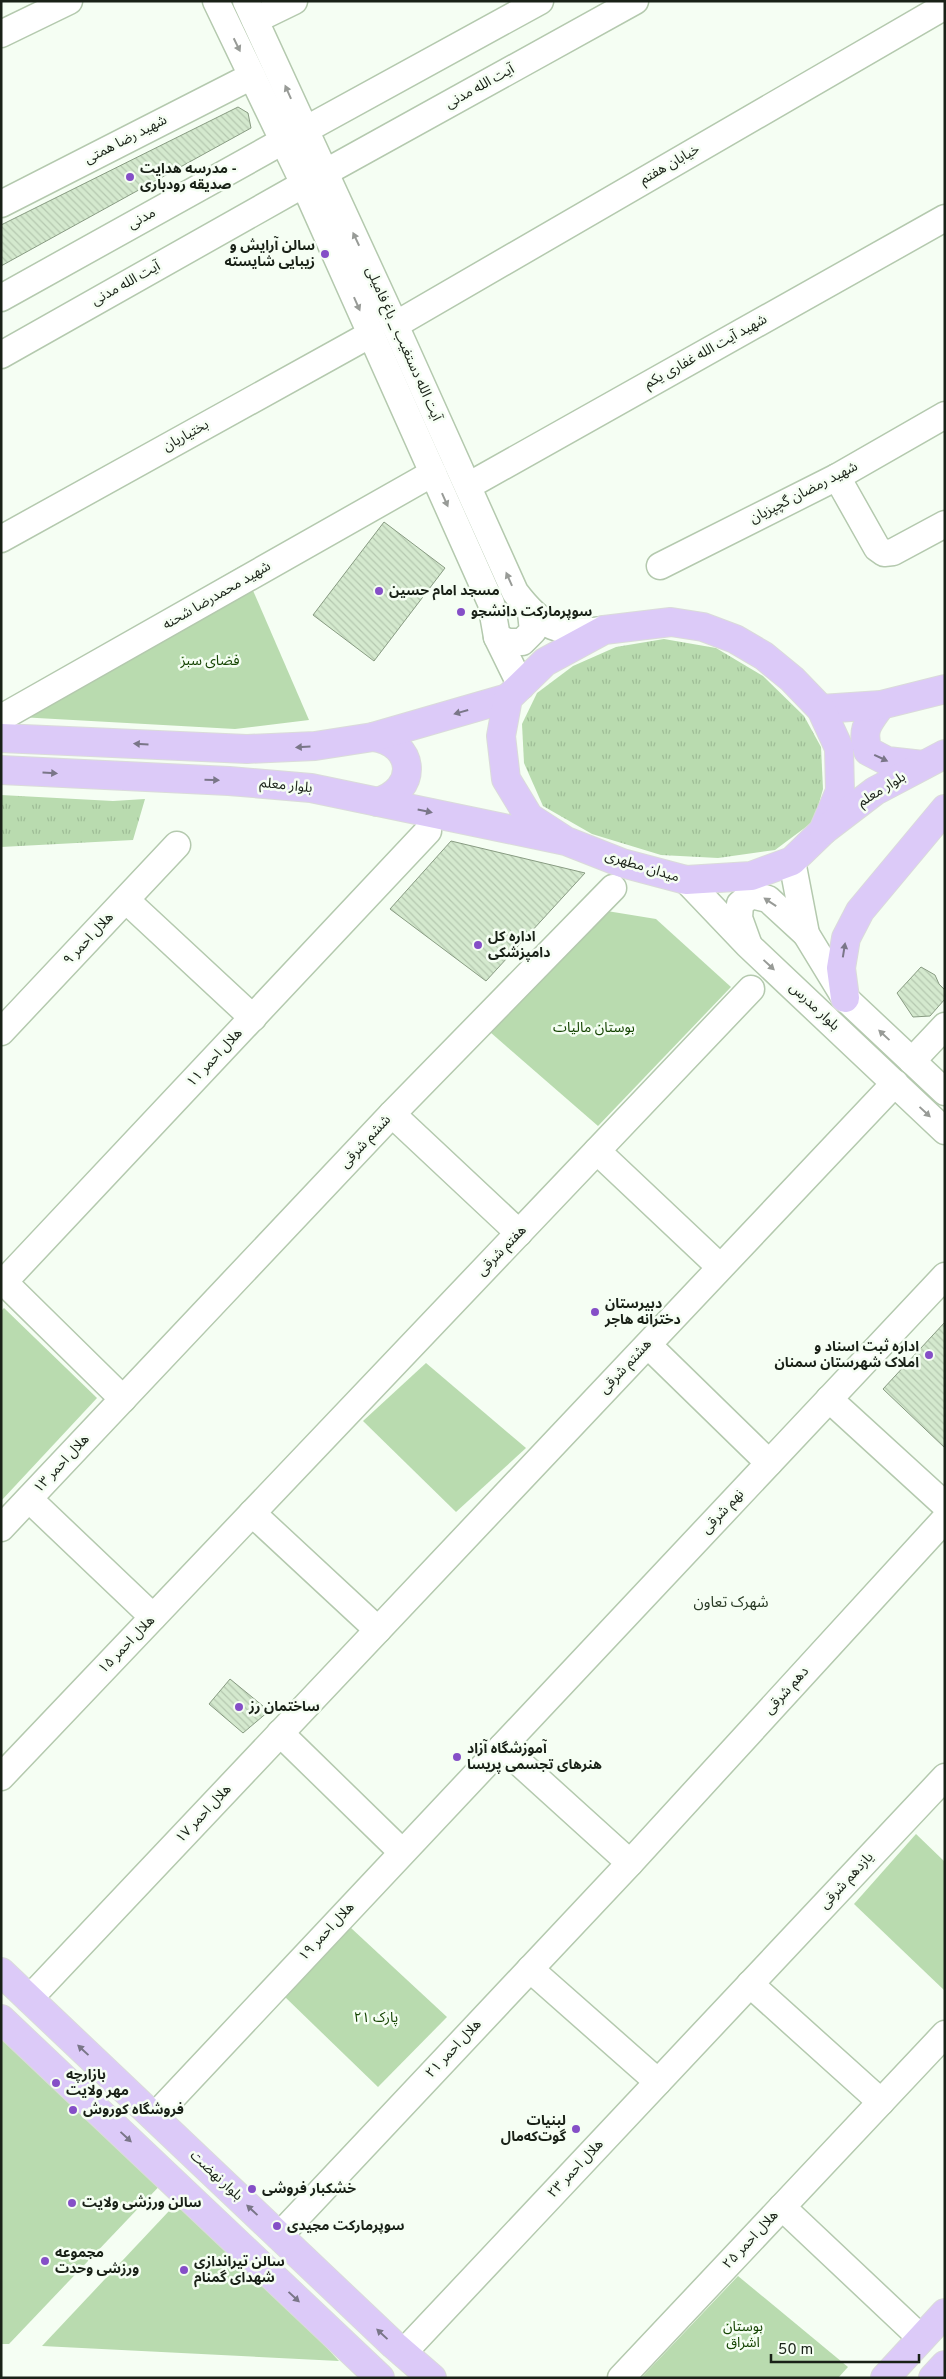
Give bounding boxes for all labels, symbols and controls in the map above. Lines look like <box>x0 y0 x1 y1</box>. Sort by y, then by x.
one-way arrow <box>233 38 241 52</box>
street label: آیت الله مدنی <box>443 61 518 113</box>
one-way arrow <box>283 85 291 99</box>
street label: شهید رضا همتی <box>82 112 170 168</box>
street label: خیابان هفتم <box>637 141 703 190</box>
place label: مدرسه هدایت - صدیقه رودباری <box>140 161 237 194</box>
marker: مدرسه هدایت - صدیقه رودباری <box>124 171 136 183</box>
street label: مدنی <box>125 205 159 233</box>
one-way arrow <box>352 232 361 247</box>
place label: سالن آرایش و زیبایی شایسته <box>225 236 315 271</box>
marker: سالن آرایش و زیبایی شایسته <box>319 248 331 260</box>
street label: آیت الله مدنی <box>89 258 164 310</box>
street label: آیت الله دستغیب _ باغ فامیلی <box>360 264 445 425</box>
one-way arrow <box>353 297 361 311</box>
street label: شهید آیت الله غفاری یکم <box>642 311 771 394</box>
street label: بختیاریان <box>160 416 212 456</box>
street label: شهید رمضان گچپزیان <box>747 458 861 528</box>
one-way arrow <box>441 493 449 507</box>
street label: شهید محمدرضا شحنه <box>160 558 274 634</box>
one-way arrow <box>505 572 513 586</box>
place label: مسجد امام حسین <box>389 583 500 601</box>
marker: مسجد امام حسین <box>373 585 385 597</box>
place label: سوپرمارکت دانشجو <box>471 604 592 621</box>
marker: سوپرمارکت دانشجو <box>455 606 467 618</box>
park label: فضای سبز <box>180 653 239 670</box>
one-way arrow <box>454 708 469 716</box>
one-way arrow <box>133 740 149 748</box>
one-way arrow <box>295 743 311 751</box>
one-way arrow <box>874 754 888 762</box>
one-way arrow <box>42 769 58 777</box>
street label: بلوار معلم <box>855 769 910 812</box>
street label: بلوار معلم <box>259 775 313 798</box>
one-way arrow <box>205 776 221 784</box>
one-way arrow <box>417 808 433 816</box>
street label: میدان مطهری <box>603 848 681 886</box>
one-way arrow <box>763 898 777 907</box>
street label: هلال احمر ۹ <box>60 909 118 969</box>
place label: اداره کل دامپزشکی <box>488 929 550 962</box>
marker: اداره کل دامپزشکی <box>472 939 484 951</box>
one-way arrow <box>840 942 848 958</box>
one-way arrow <box>763 959 775 971</box>
street label: بلوار مدرس <box>785 979 843 1035</box>
park label: بوستان مالیات <box>553 1020 635 1037</box>
street label: هلال احمر ۱۱ <box>184 1025 246 1091</box>
one-way arrow <box>878 1029 890 1041</box>
one-way arrow <box>919 1106 931 1118</box>
street label: ششم شرقی <box>337 1112 396 1173</box>
street label: هفتم شرقی <box>474 1222 531 1281</box>
place label: دبیرستان دخترانه هاجر <box>604 1296 681 1329</box>
marker: دبیرستان دخترانه هاجر <box>589 1306 601 1318</box>
street label: هشتم شرقی <box>596 1336 656 1399</box>
place label: اداره ثبت اسناد و املاک شهرستان سمنان <box>775 1338 919 1372</box>
marker: اداره ثبت اسناد و املاک شهرستان سمنان <box>923 1349 935 1361</box>
street label: هلال احمر ۱۳ <box>31 1431 93 1497</box>
street label: نهم شرقی <box>698 1486 749 1538</box>
district label: شهرک تعاون <box>693 1594 769 1613</box>
street label: هلال احمر ۱۵ <box>95 1612 159 1678</box>
street label: دهم شرقی <box>761 1663 814 1719</box>
place label: ساختمان رز <box>248 1699 320 1716</box>
marker: ساختمان رز <box>233 1701 245 1713</box>
place label: آموزشگاه آزاد هنرهای تجسمی پریسا <box>467 1739 602 1774</box>
marker: آموزشگاه آزاد هنرهای تجسمی پریسا <box>451 1751 463 1763</box>
street label: هلال احمر ۱۷ <box>173 1781 235 1847</box>
street label: یازدهم شرقی <box>816 1849 878 1914</box>
street label: هلال احمر ۱۹ <box>296 1899 358 1965</box>
park label: پارک ۲۱ <box>354 2010 398 2027</box>
street label: هلال احمر ۲۱ <box>423 2016 485 2082</box>
one-way arrow <box>78 2044 90 2056</box>
place label: بازارچه مهر ولایت <box>66 2067 129 2100</box>
marker: بازارچه مهر ولایت <box>50 2077 62 2089</box>
place label: فروشگاه کوروش <box>83 2101 184 2119</box>
marker: فروشگاه کوروش <box>67 2104 79 2116</box>
place label: لبنیات گوت‌که‌مال <box>501 2113 567 2146</box>
marker: لبنیات گوت‌که‌مال <box>570 2123 582 2135</box>
one-way arrow <box>119 2131 131 2143</box>
street label: هلال احمر ۲۳ <box>545 2136 607 2202</box>
street label: بلوار نهضت <box>186 2147 246 2205</box>
place label: خشکبار فروشی <box>262 2180 356 2198</box>
marker: خشکبار فروشی <box>246 2183 258 2195</box>
place label: سالن ورزشی ولایت <box>82 2195 202 2212</box>
marker: سالن ورزشی ولایت <box>66 2197 78 2209</box>
one-way arrow <box>246 2204 258 2216</box>
street label: هلال احمر ۲۵ <box>720 2207 782 2273</box>
place label: سوپرمارکت مجیدی <box>287 2218 405 2235</box>
marker: سوپرمارکت مجیدی <box>271 2220 283 2232</box>
place label: مجموعه ورزشی وحدت <box>55 2245 139 2278</box>
place label: سالن تیراندازی شهدای گمنام <box>194 2254 285 2288</box>
marker: مجموعه ورزشی وحدت <box>39 2255 51 2267</box>
marker: سالن تیراندازی شهدای گمنام <box>178 2264 190 2276</box>
one-way arrow <box>287 2291 299 2303</box>
park label: بوستان اشراق <box>723 2319 763 2352</box>
one-way arrow <box>377 2328 389 2340</box>
scale bar <box>771 2332 918 2364</box>
text: 50 m <box>778 2341 813 2360</box>

